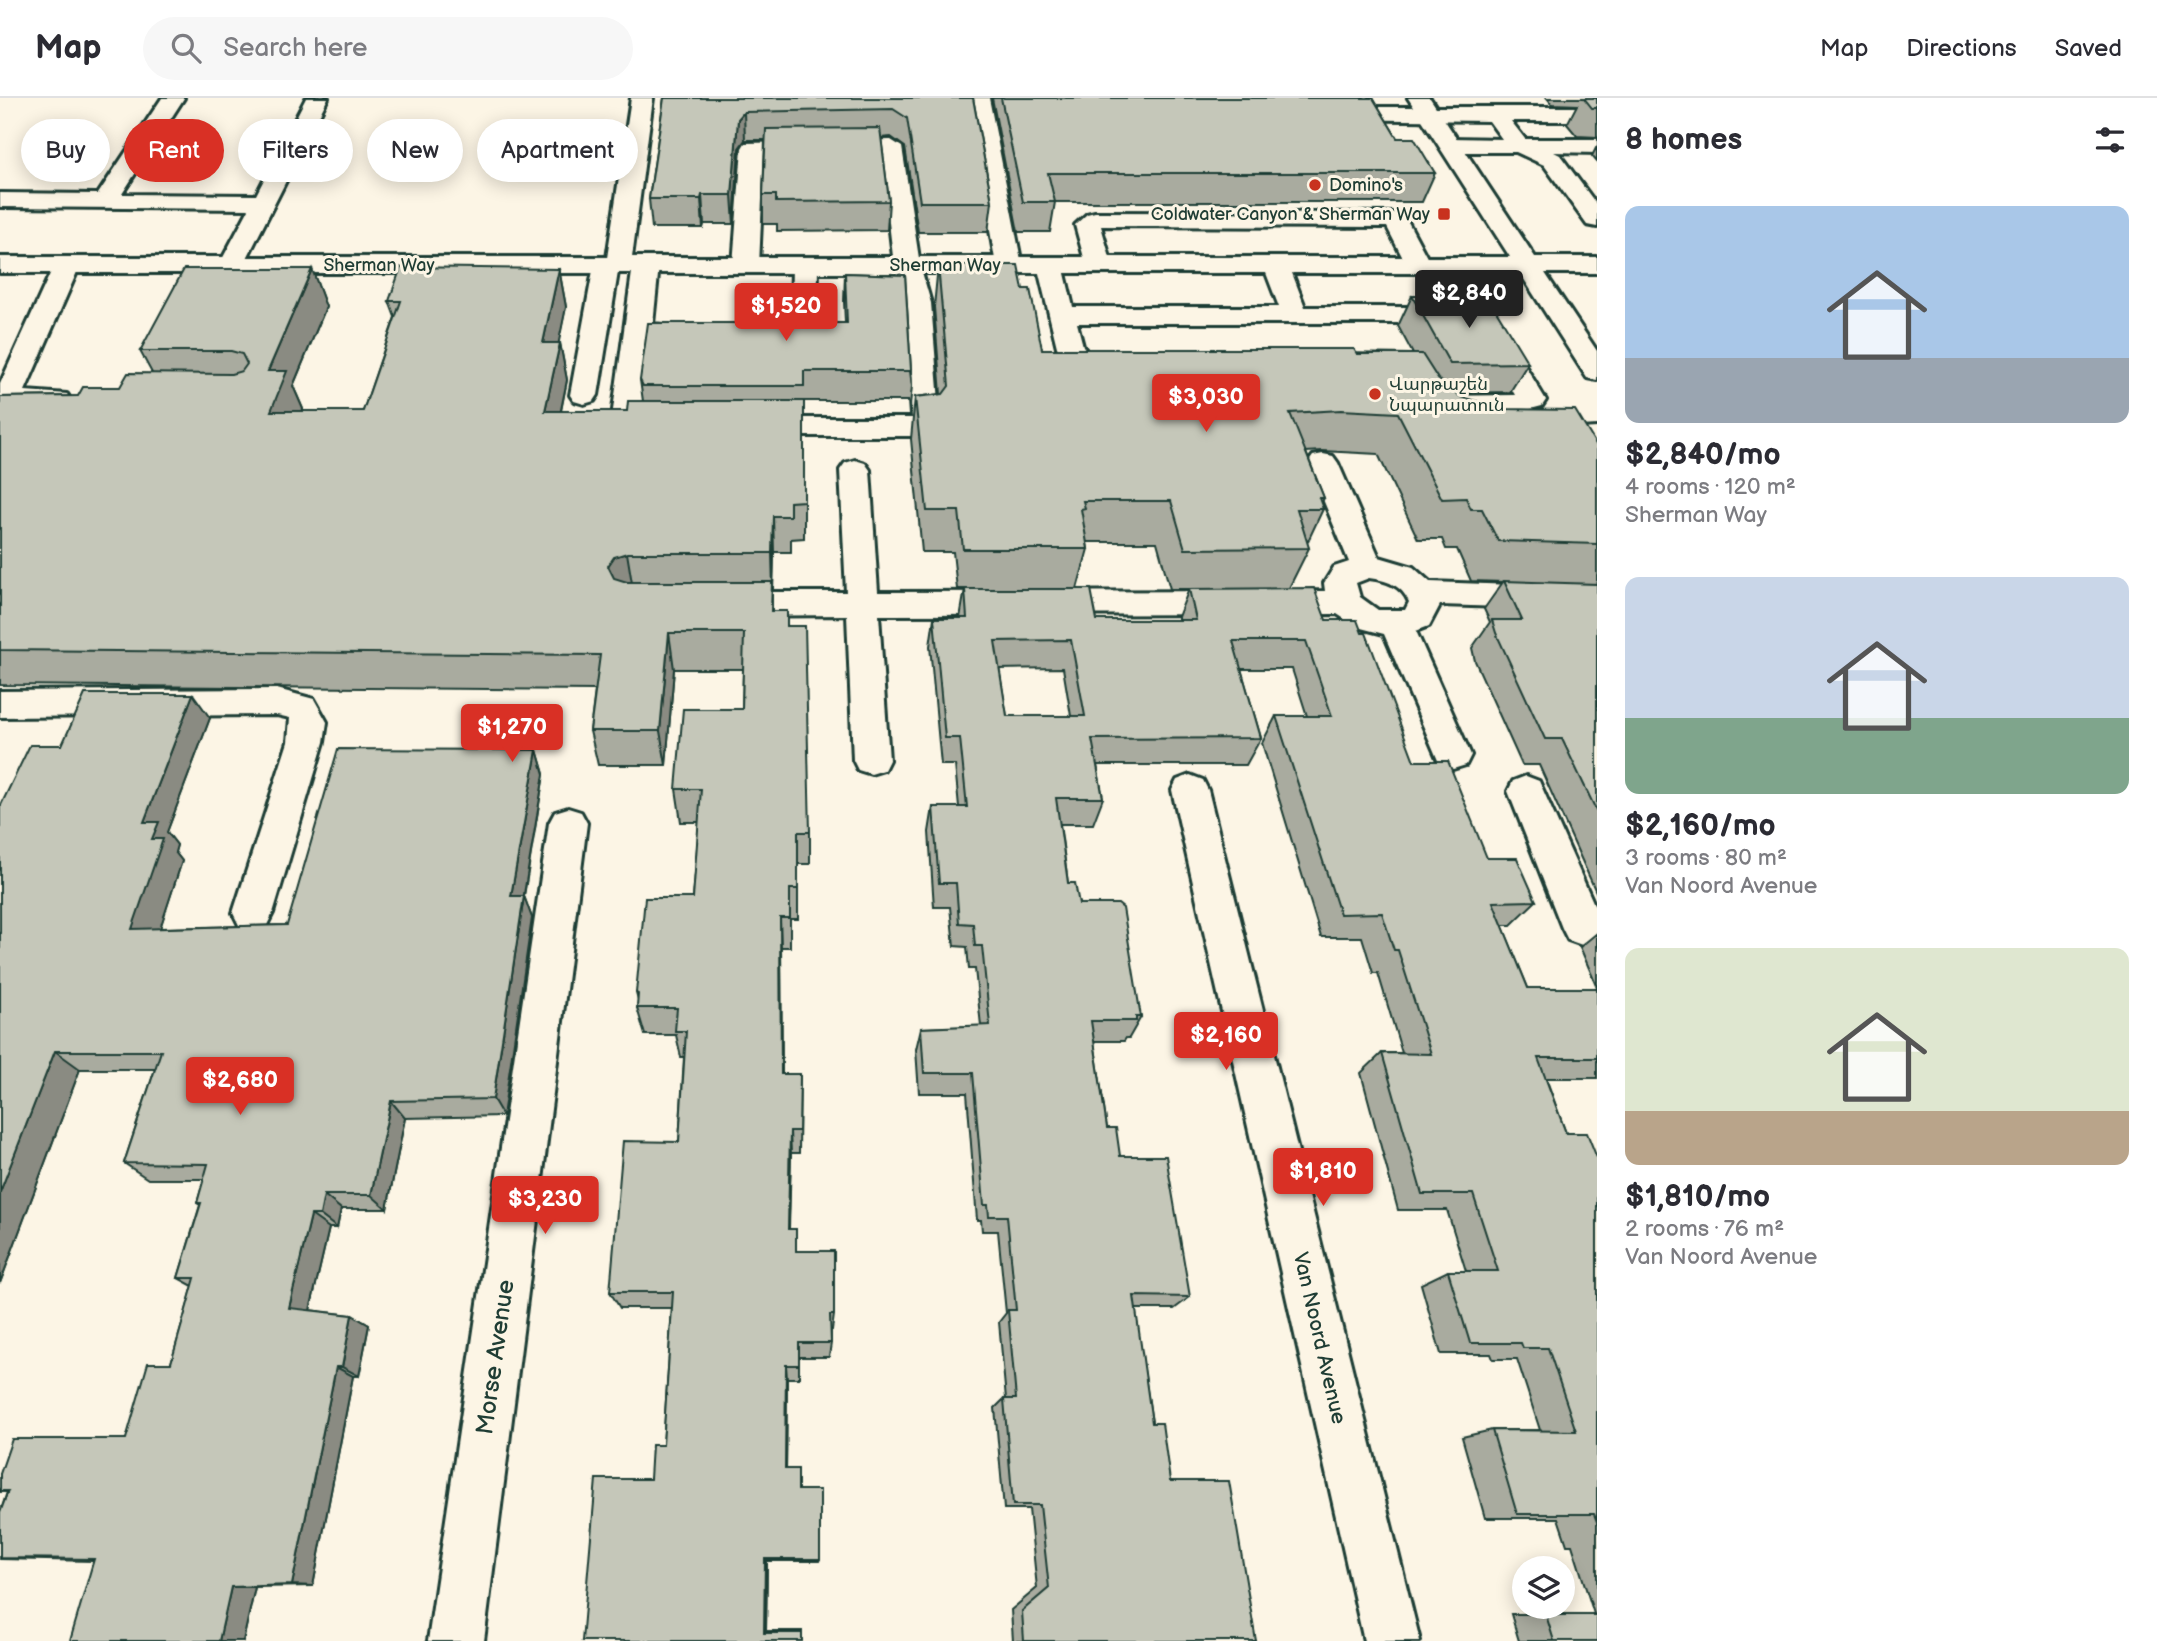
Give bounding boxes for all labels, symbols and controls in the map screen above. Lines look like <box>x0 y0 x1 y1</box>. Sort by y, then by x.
search box <box>143 17 633 80</box>
text: Map <box>35 28 101 68</box>
icon: search <box>167 29 205 67</box>
text: Search here <box>223 33 367 64</box>
text: Map <box>1820 34 1868 63</box>
text: Directions <box>1906 34 2017 63</box>
text: Saved <box>2055 34 2122 63</box>
chip: Buy <box>21 119 110 182</box>
chip: Rent <box>124 119 224 182</box>
chip: Filters <box>238 119 353 182</box>
chip: New <box>367 119 463 182</box>
chip: Apartment <box>477 119 638 182</box>
icon: filters <box>2091 121 2129 159</box>
text: 8 homes <box>1625 122 1742 158</box>
place label: Domino's <box>1329 175 1403 196</box>
marker: Domino's <box>1307 177 1323 193</box>
place label: Coldwater Canyon & Sherman Way <box>1151 204 1431 225</box>
marker: Coldwater Canyon & Sherman Way <box>1436 206 1452 222</box>
icon: home <box>1814 252 1940 378</box>
street label: Sherman Way <box>323 255 435 276</box>
street label: Sherman Way <box>889 255 1001 276</box>
pin: $2,840 <box>1412 271 1526 330</box>
text: $2,840 <box>1431 279 1507 307</box>
pin: $1,520 <box>729 284 843 343</box>
text: $1,520 <box>751 292 821 320</box>
pin: $3,030 <box>1149 374 1263 434</box>
place label: Վարթաշեն Նպարատուն <box>1389 374 1505 416</box>
text: $3,030 <box>1168 383 1244 411</box>
marker: Վարթաշեն Նպարատուն <box>1367 386 1383 402</box>
text: $2,840/mo <box>1625 437 1781 473</box>
text: 4 rooms · 120 m² <box>1625 473 1796 501</box>
text: Sherman Way <box>1625 501 1767 529</box>
icon: home <box>1814 623 1940 749</box>
pin: $1,270 <box>455 704 569 764</box>
text: $1,270 <box>477 713 547 741</box>
text: $2,160/mo <box>1625 808 1776 844</box>
text: 3 rooms · 80 m² <box>1625 844 1787 872</box>
text: Van Noord Avenue <box>1625 872 1817 900</box>
icon: home <box>1814 994 1940 1120</box>
pin: $2,160 <box>1169 1012 1283 1072</box>
text: $2,160 <box>1190 1021 1262 1049</box>
pin: $2,680 <box>183 1058 297 1117</box>
text: $2,680 <box>202 1066 278 1094</box>
pin: $1,810 <box>1266 1148 1380 1208</box>
text: $1,810 <box>1289 1157 1357 1185</box>
pin: $3,230 <box>488 1176 602 1236</box>
text: $1,810/mo <box>1625 1179 1770 1215</box>
text: $3,230 <box>508 1185 582 1213</box>
text: 2 rooms · 76 m² <box>1625 1215 1784 1243</box>
text: Van Noord Avenue <box>1625 1243 1817 1271</box>
street label: Van Noord Avenue <box>1288 1250 1351 1427</box>
street label: Morse Avenue <box>470 1278 521 1436</box>
map controls <box>1512 1556 1575 1619</box>
button: layers <box>1512 1556 1575 1619</box>

